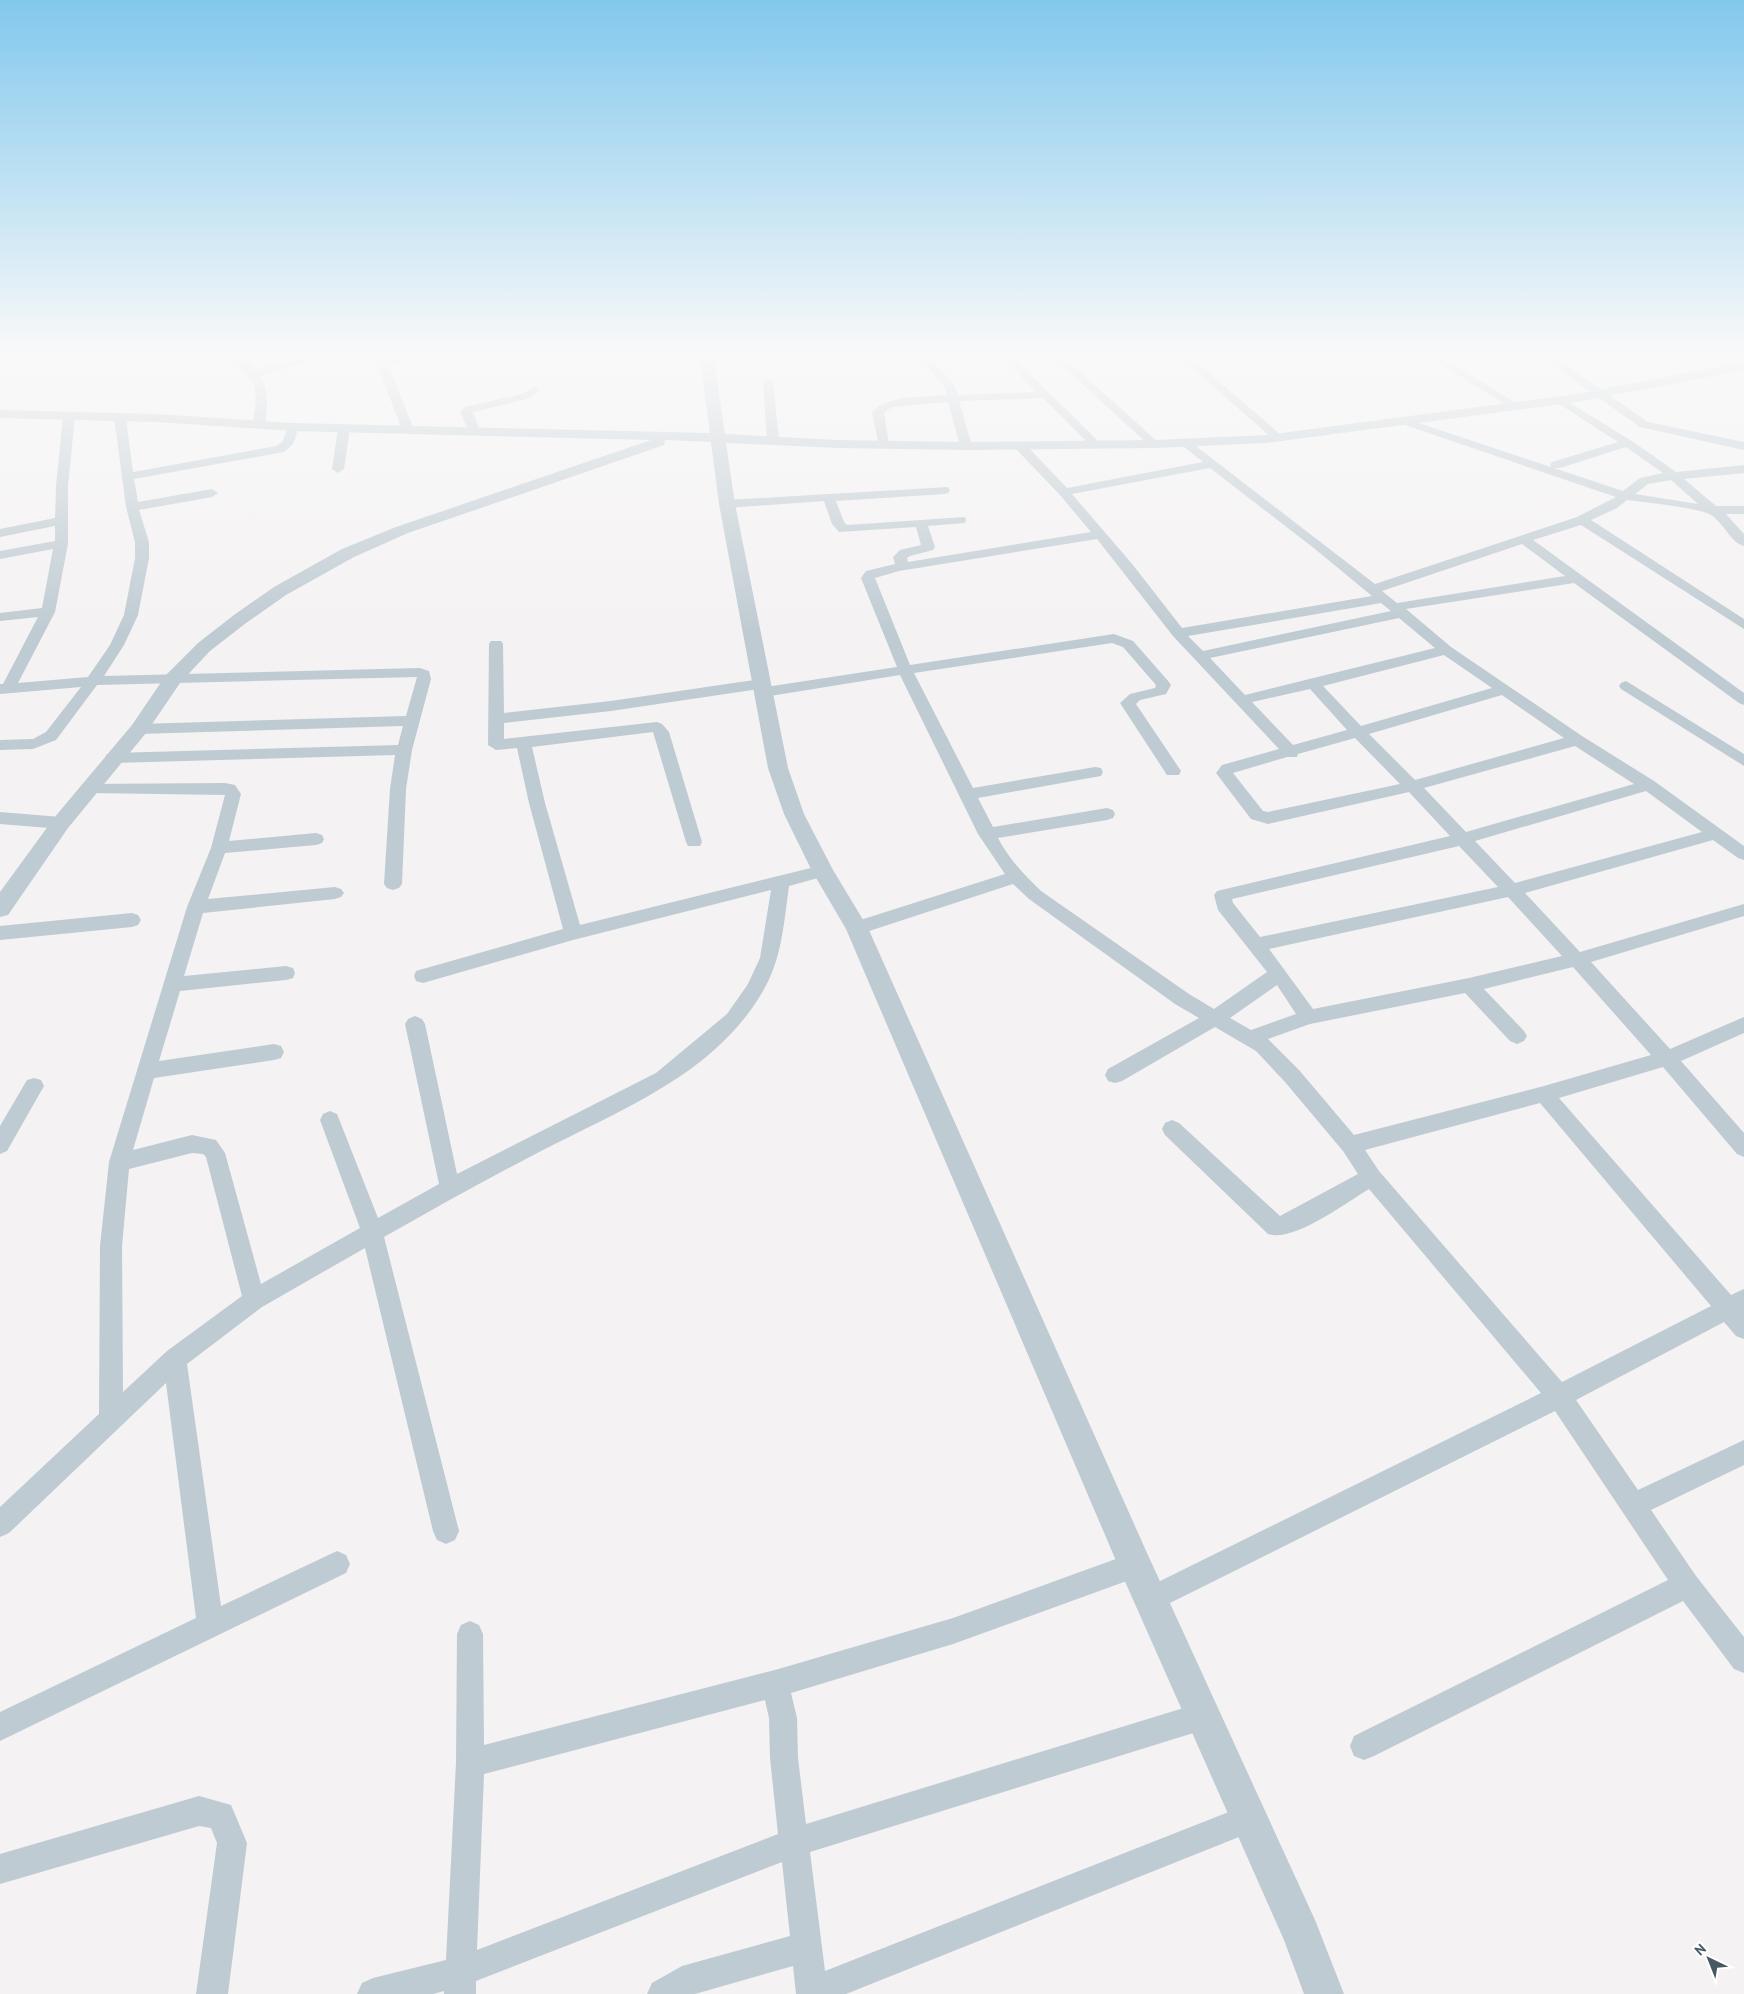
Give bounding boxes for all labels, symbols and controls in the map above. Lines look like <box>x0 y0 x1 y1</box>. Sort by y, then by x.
north arrow <box>1684 1934 1734 1984</box>
text: N <box>1691 1940 1710 1959</box>

